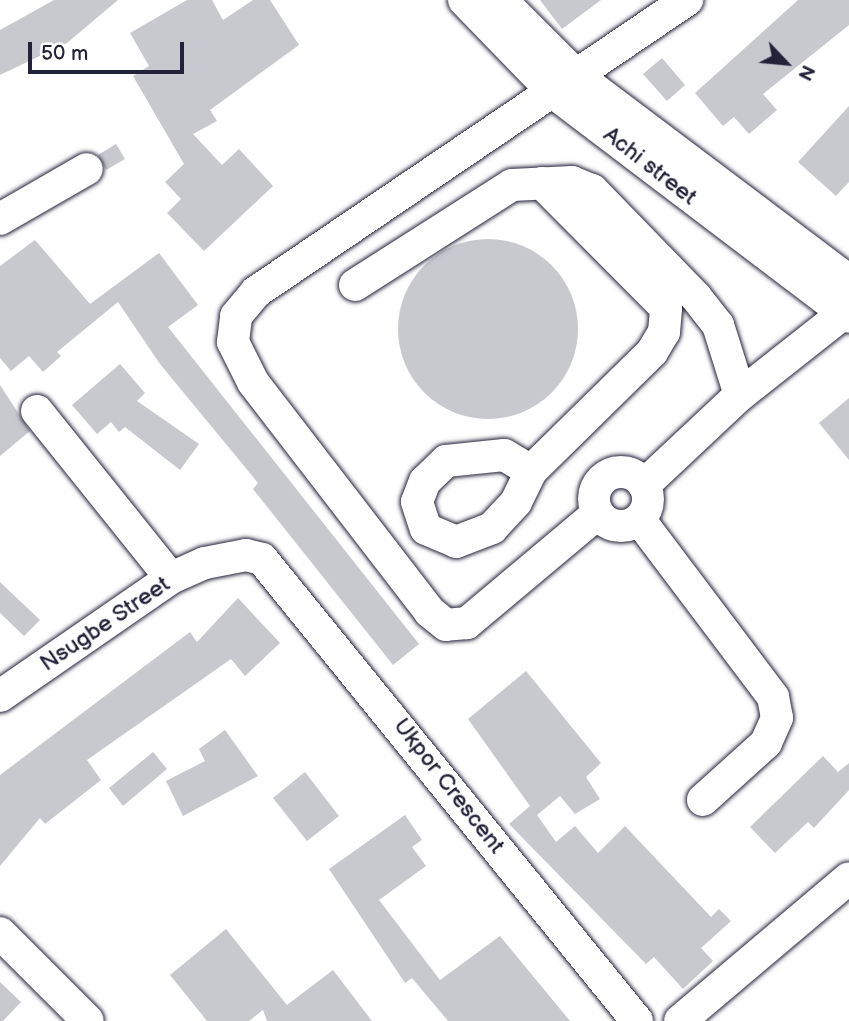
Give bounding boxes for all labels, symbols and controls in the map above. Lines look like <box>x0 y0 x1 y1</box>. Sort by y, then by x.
scale bar <box>32 28 187 72</box>
north arrow <box>751 28 821 98</box>
text: 50 m <box>41 41 88 66</box>
text: N <box>792 61 819 84</box>
street label: Achi street <box>598 121 702 211</box>
street label: Nsugbe Street <box>35 570 175 678</box>
street label: Ukpor Crescent <box>388 713 510 859</box>

